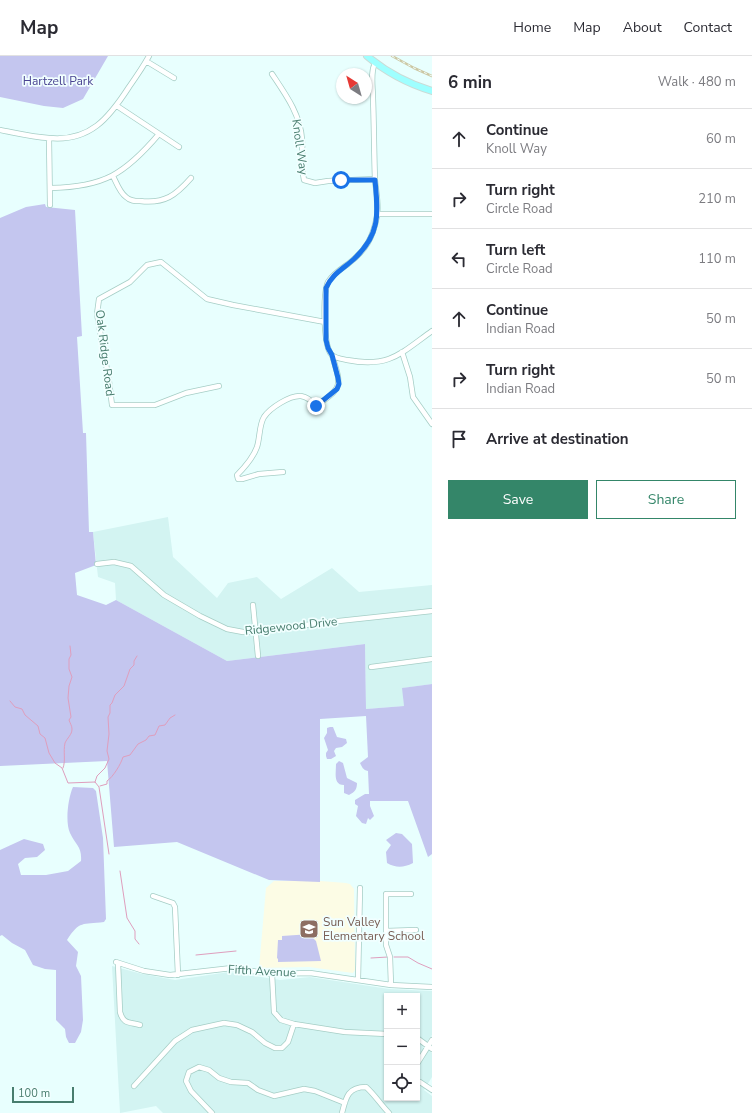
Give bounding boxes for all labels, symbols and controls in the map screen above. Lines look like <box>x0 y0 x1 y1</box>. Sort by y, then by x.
text: Map <box>20 15 58 41</box>
text: Home <box>513 18 551 37</box>
text: Map <box>573 18 601 37</box>
text: About <box>623 18 662 37</box>
text: Contact <box>684 18 732 37</box>
north arrow <box>336 68 372 104</box>
text: 6 min <box>448 71 492 94</box>
park label: Hartzell Park <box>23 73 94 89</box>
text: Walk · 480 m <box>658 73 736 91</box>
street label: Knoll Way <box>288 118 312 177</box>
text: Continue <box>486 120 548 140</box>
icon: ahead <box>448 128 470 150</box>
text: 60 m <box>706 130 736 148</box>
text: Knoll Way <box>486 140 547 158</box>
route start <box>332 171 350 189</box>
text: Turn right <box>486 180 555 200</box>
icon: right <box>448 188 470 210</box>
text: 210 m <box>698 190 736 208</box>
text: Circle Road <box>486 200 553 218</box>
text: Turn left <box>486 240 545 260</box>
icon: left <box>448 248 470 270</box>
text: 110 m <box>698 250 736 268</box>
text: Circle Road <box>486 260 553 278</box>
text: Continue <box>486 300 548 320</box>
icon: ahead <box>448 308 470 330</box>
street label: Oak Ridge Road <box>92 309 118 397</box>
text: 50 m <box>706 310 736 328</box>
text: Indian Road <box>486 320 555 338</box>
text: Turn right <box>486 360 555 380</box>
icon: right <box>448 368 470 390</box>
text: 50 m <box>706 370 736 388</box>
text: Indian Road <box>486 380 555 398</box>
route end <box>307 397 325 415</box>
icon: arrive <box>448 428 470 450</box>
text: Arrive at destination <box>486 429 629 449</box>
button: Save <box>448 480 588 519</box>
button: Share <box>596 480 736 519</box>
street label: Ridgewood Drive <box>244 613 338 639</box>
place label: Sun Valley Elementary School <box>323 914 425 944</box>
school or university icon: Sun Valley Elementary School <box>298 918 320 940</box>
street label: Fifth Avenue <box>228 961 296 981</box>
map controls <box>384 993 420 1101</box>
button: + <box>384 993 420 1029</box>
button: − <box>384 1029 420 1065</box>
button: locate <box>384 1065 420 1101</box>
scale bar <box>12 1085 74 1104</box>
text: 100 m <box>18 1086 50 1101</box>

